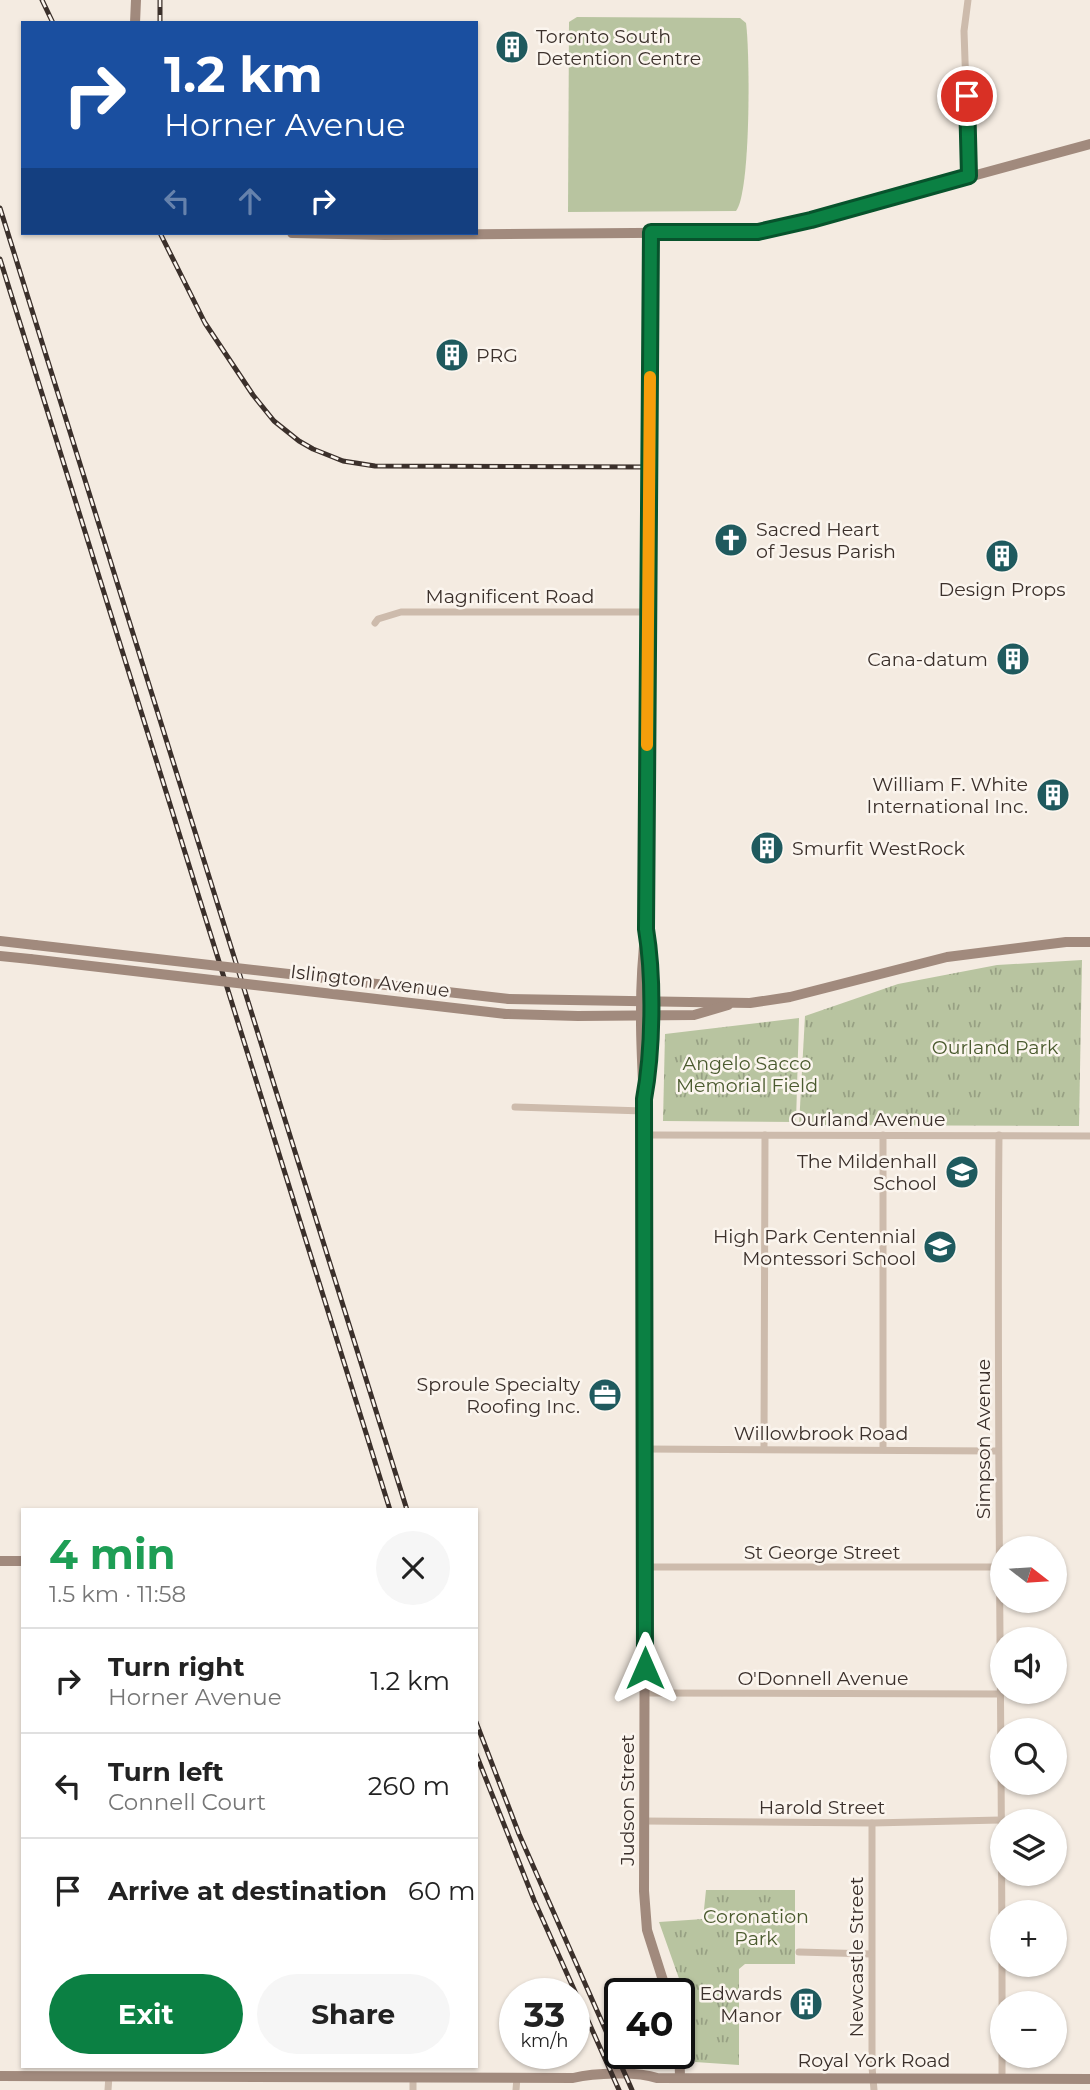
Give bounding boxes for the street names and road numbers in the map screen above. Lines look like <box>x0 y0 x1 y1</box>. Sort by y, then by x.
street label: Magnificent Road <box>426 585 594 608</box>
street label: Islington Avenue <box>289 960 451 1002</box>
street label: Ourland Avenue <box>791 1108 945 1131</box>
street label: Simpson Avenue <box>972 1359 995 1519</box>
street label: Willowbrook Road <box>734 1422 908 1445</box>
street label: St George Street <box>744 1541 901 1564</box>
street label: O'Donnell Avenue <box>737 1667 909 1690</box>
street label: Judson Street <box>616 1734 639 1867</box>
street label: Harold Street <box>759 1796 885 1819</box>
street label: Newcastle Street <box>845 1876 868 2038</box>
street label: Royal York Road <box>798 2049 950 2072</box>

